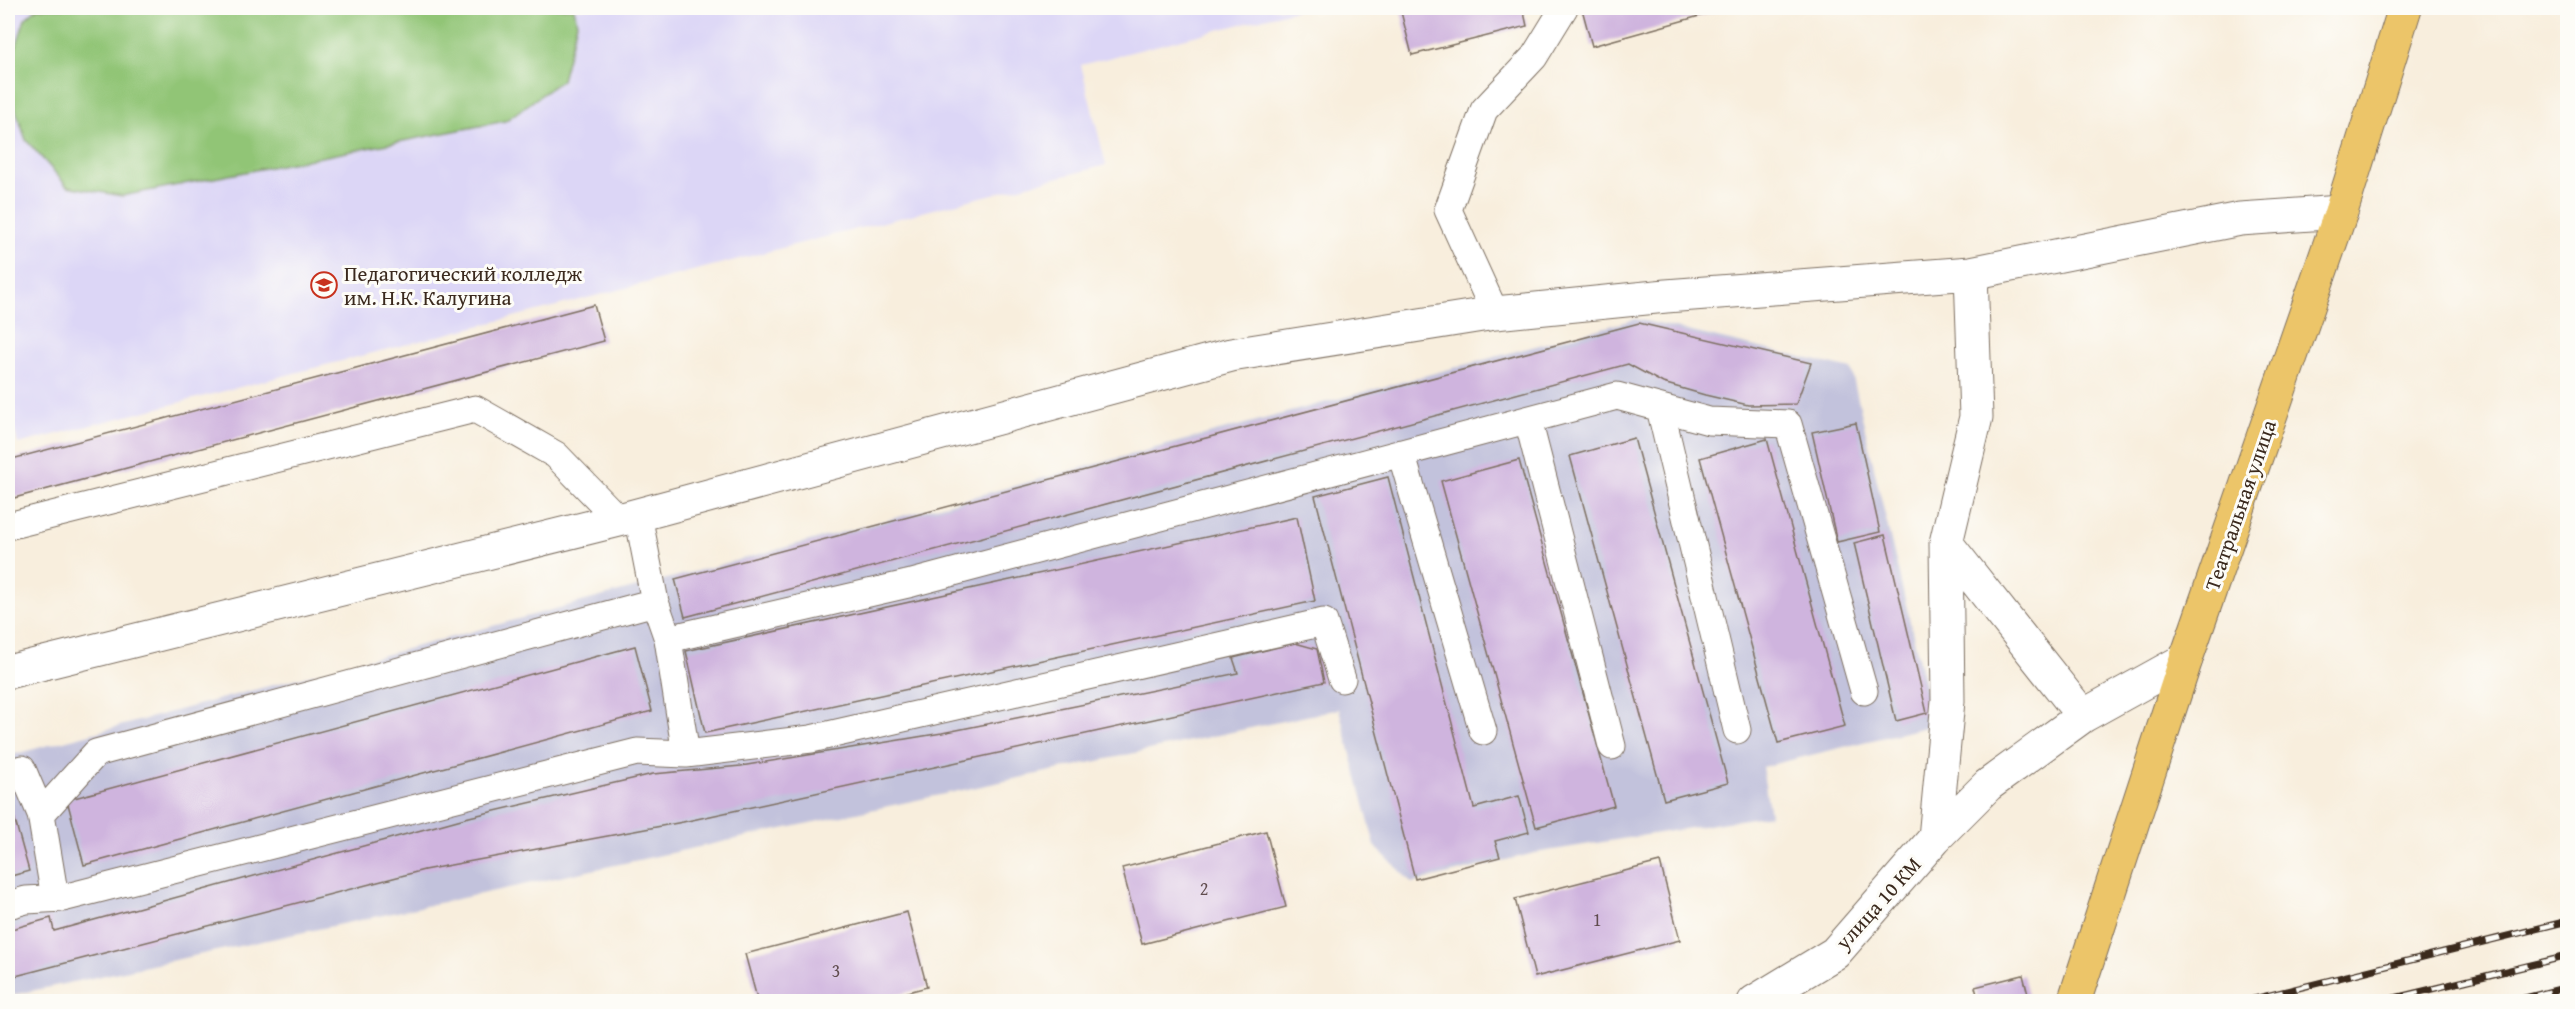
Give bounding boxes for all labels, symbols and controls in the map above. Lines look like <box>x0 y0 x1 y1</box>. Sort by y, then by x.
place label: Педагогический колледж им. Н.К. Калугина <box>344 258 583 313</box>
school or university icon: Педагогический колледж им. Н.К. Калугина <box>309 270 339 300</box>
street label: Театральная улица <box>2196 415 2284 595</box>
street label: улица 10 КМ <box>1827 850 1928 957</box>
house number: 2 <box>1200 875 1208 902</box>
house number: 1 <box>1593 906 1601 933</box>
house number: 3 <box>832 957 840 984</box>

